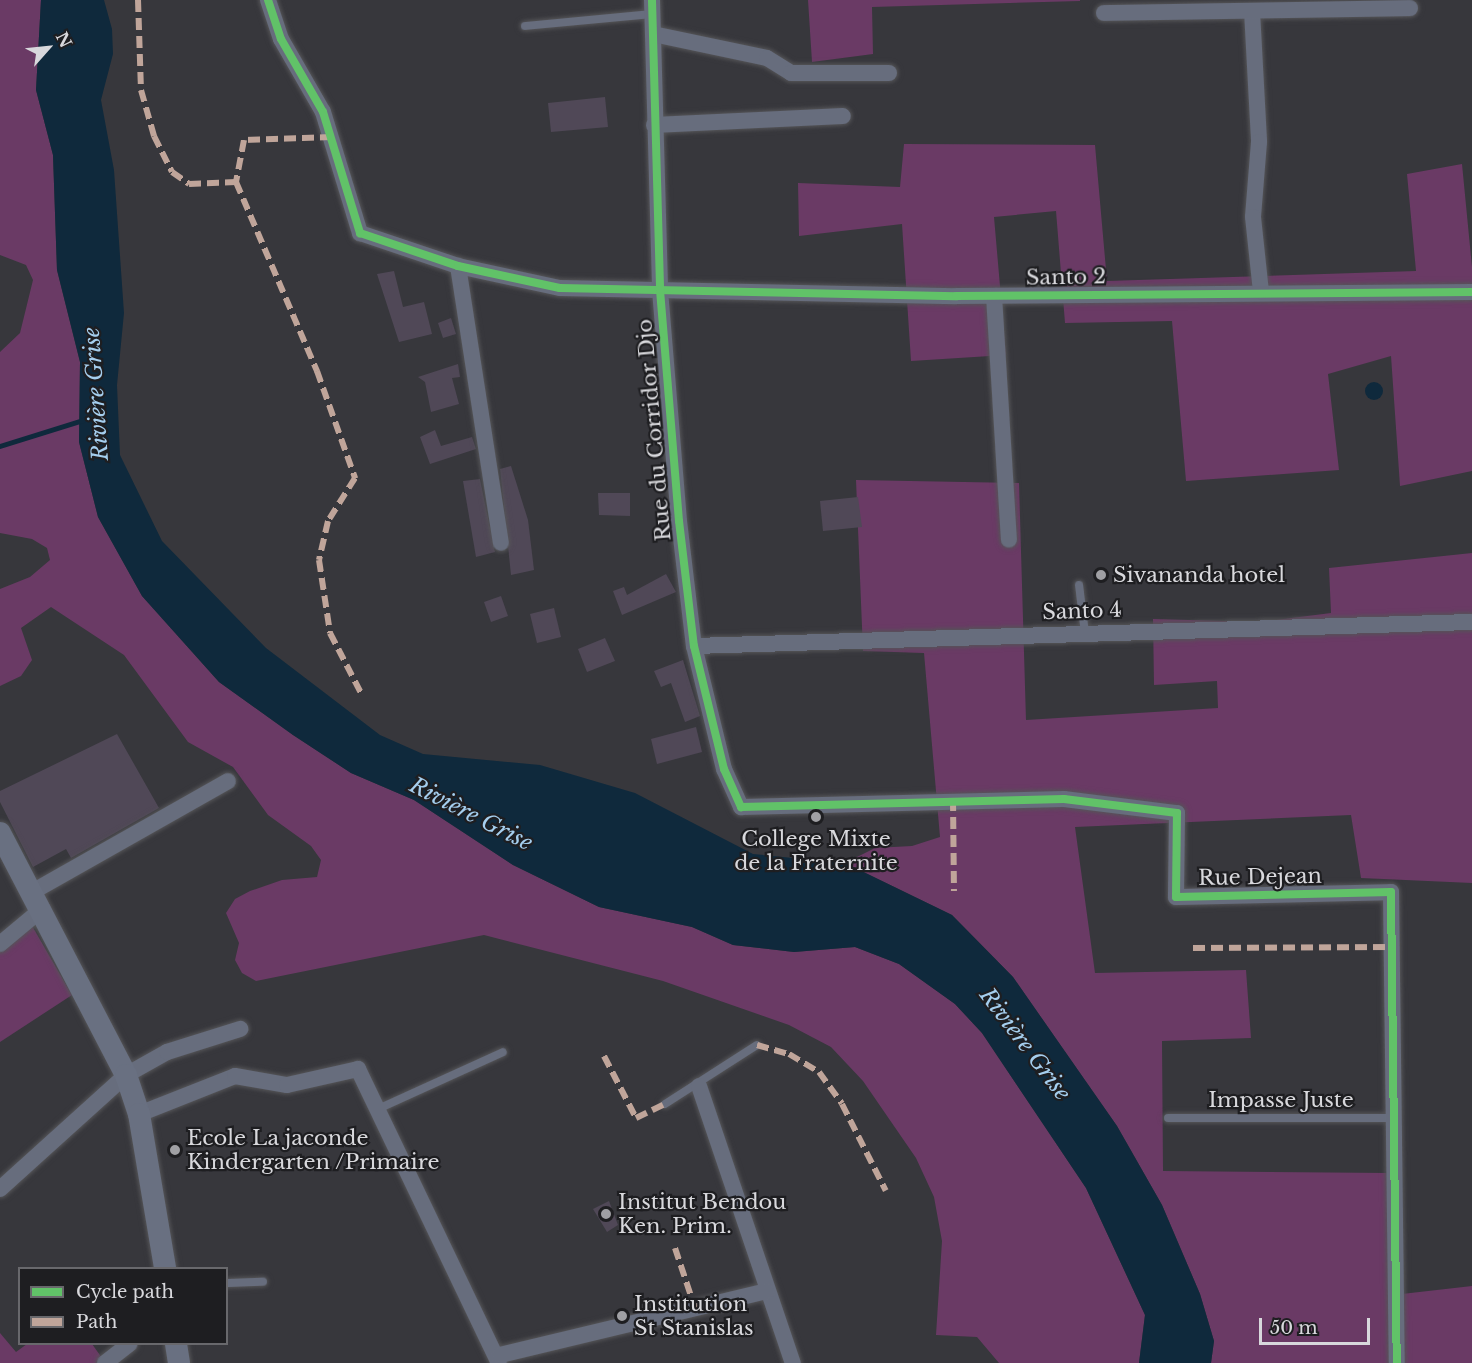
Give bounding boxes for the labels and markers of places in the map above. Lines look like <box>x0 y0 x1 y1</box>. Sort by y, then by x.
place label: Sivananda hotel <box>1113 562 1285 588</box>
marker: Sivananda hotel <box>1094 568 1108 582</box>
marker: College Mixte de la Fraternite <box>809 810 823 824</box>
place label: College Mixte de la Fraternite <box>734 826 898 876</box>
place label: Ecole La jaconde Kindergarten /Primaire <box>187 1125 440 1175</box>
marker: Ecole La jaconde Kindergarten /Primaire <box>168 1143 182 1157</box>
place label: Institut Bendou Ken. Prim. <box>618 1189 786 1239</box>
marker: Institut Bendou Ken. Prim. <box>599 1207 613 1221</box>
place label: Institution St Stanislas <box>634 1291 754 1341</box>
marker: Institution St Stanislas <box>615 1309 629 1323</box>

